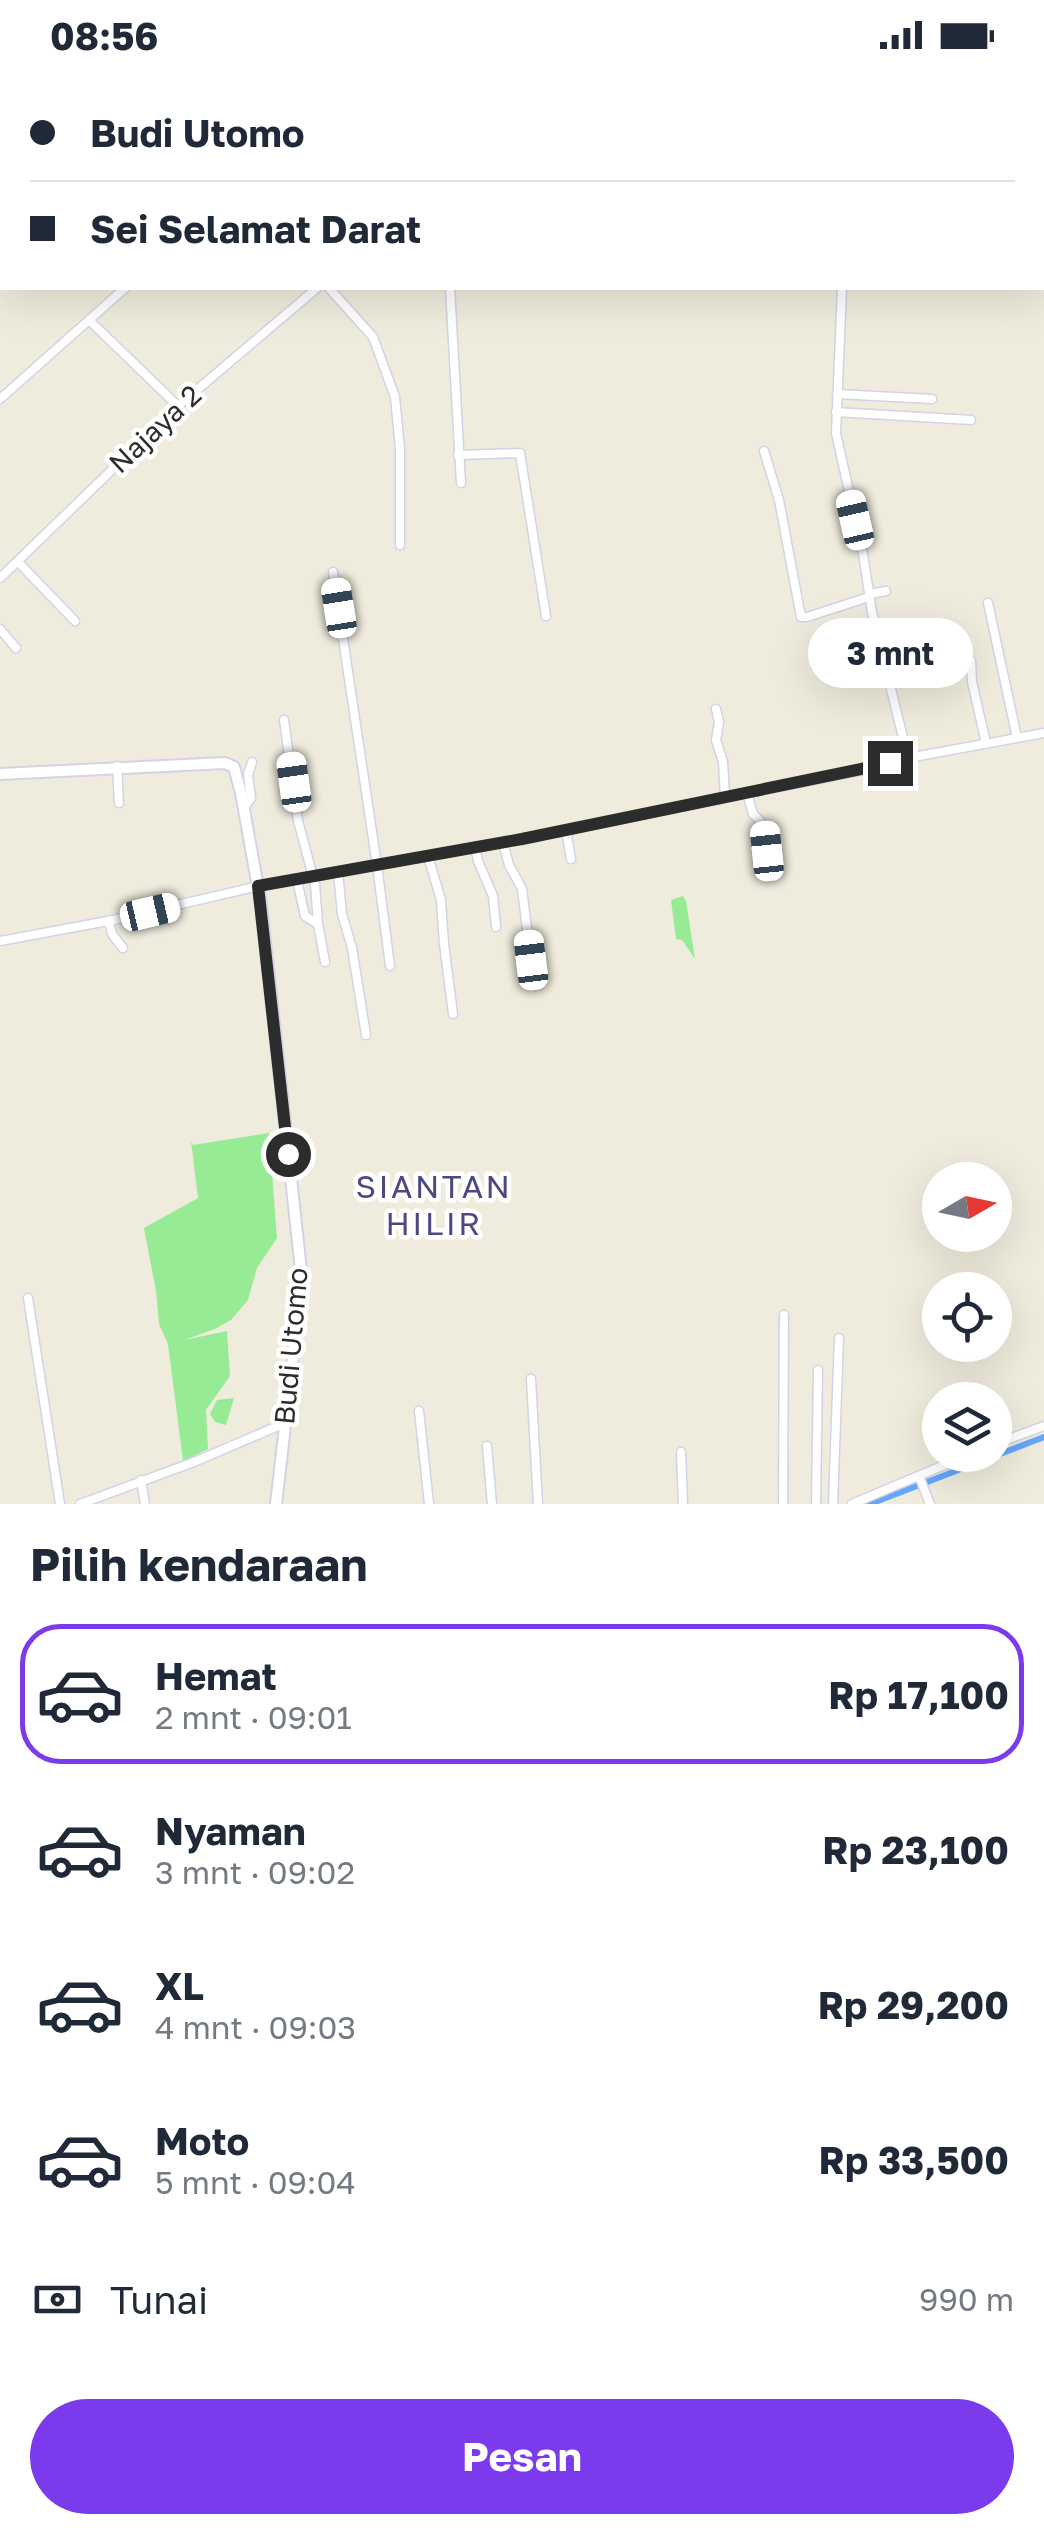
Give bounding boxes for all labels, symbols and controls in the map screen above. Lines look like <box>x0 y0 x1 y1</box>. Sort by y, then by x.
text: 08:56 <box>50 13 159 58</box>
text: Budi Utomo <box>90 110 304 155</box>
text: Sei Selamat Darat <box>90 206 421 251</box>
street label: Najaya 2 <box>102 378 208 479</box>
car <box>834 487 876 553</box>
car <box>319 576 359 640</box>
callout: 3 mnt <box>808 618 972 688</box>
text: 3 mnt <box>847 634 934 672</box>
route end <box>868 741 913 786</box>
car <box>275 750 313 814</box>
car <box>749 820 785 882</box>
car <box>117 891 183 933</box>
car <box>512 928 550 992</box>
route start <box>266 1132 311 1177</box>
north arrow <box>922 1162 1012 1252</box>
map controls <box>922 1162 1012 1472</box>
district label: SIANTAN HILIR <box>356 1167 512 1242</box>
street label: Budi Utomo <box>267 1266 314 1426</box>
button: locate <box>922 1272 1012 1362</box>
button: layers <box>922 1382 1012 1472</box>
text: Pilih kendaraan <box>30 1537 367 1591</box>
icon: car <box>35 1649 125 1739</box>
text: Hemat <box>155 1653 277 1698</box>
text: Rp 17,100 <box>828 1672 1009 1717</box>
text: 2 mnt · 09:01 <box>155 1698 352 1736</box>
icon: car <box>35 1804 125 1894</box>
text: Nyaman <box>155 1808 306 1853</box>
text: Rp 23,100 <box>822 1827 1009 1872</box>
text: 3 mnt · 09:02 <box>155 1853 355 1891</box>
icon: car <box>35 1959 125 2049</box>
text: XL <box>155 1963 204 2008</box>
text: Rp 29,200 <box>818 1982 1009 2027</box>
text: 4 mnt · 09:03 <box>155 2008 356 2046</box>
icon: car <box>35 2114 125 2204</box>
text: Moto <box>155 2118 249 2163</box>
text: Rp 33,500 <box>819 2137 1009 2182</box>
text: 5 mnt · 09:04 <box>155 2163 356 2201</box>
icon: cash <box>30 2272 85 2327</box>
text: Tunai <box>110 2277 208 2322</box>
text: 990 m <box>919 2280 1014 2318</box>
button: Pesan <box>30 2399 1014 2514</box>

